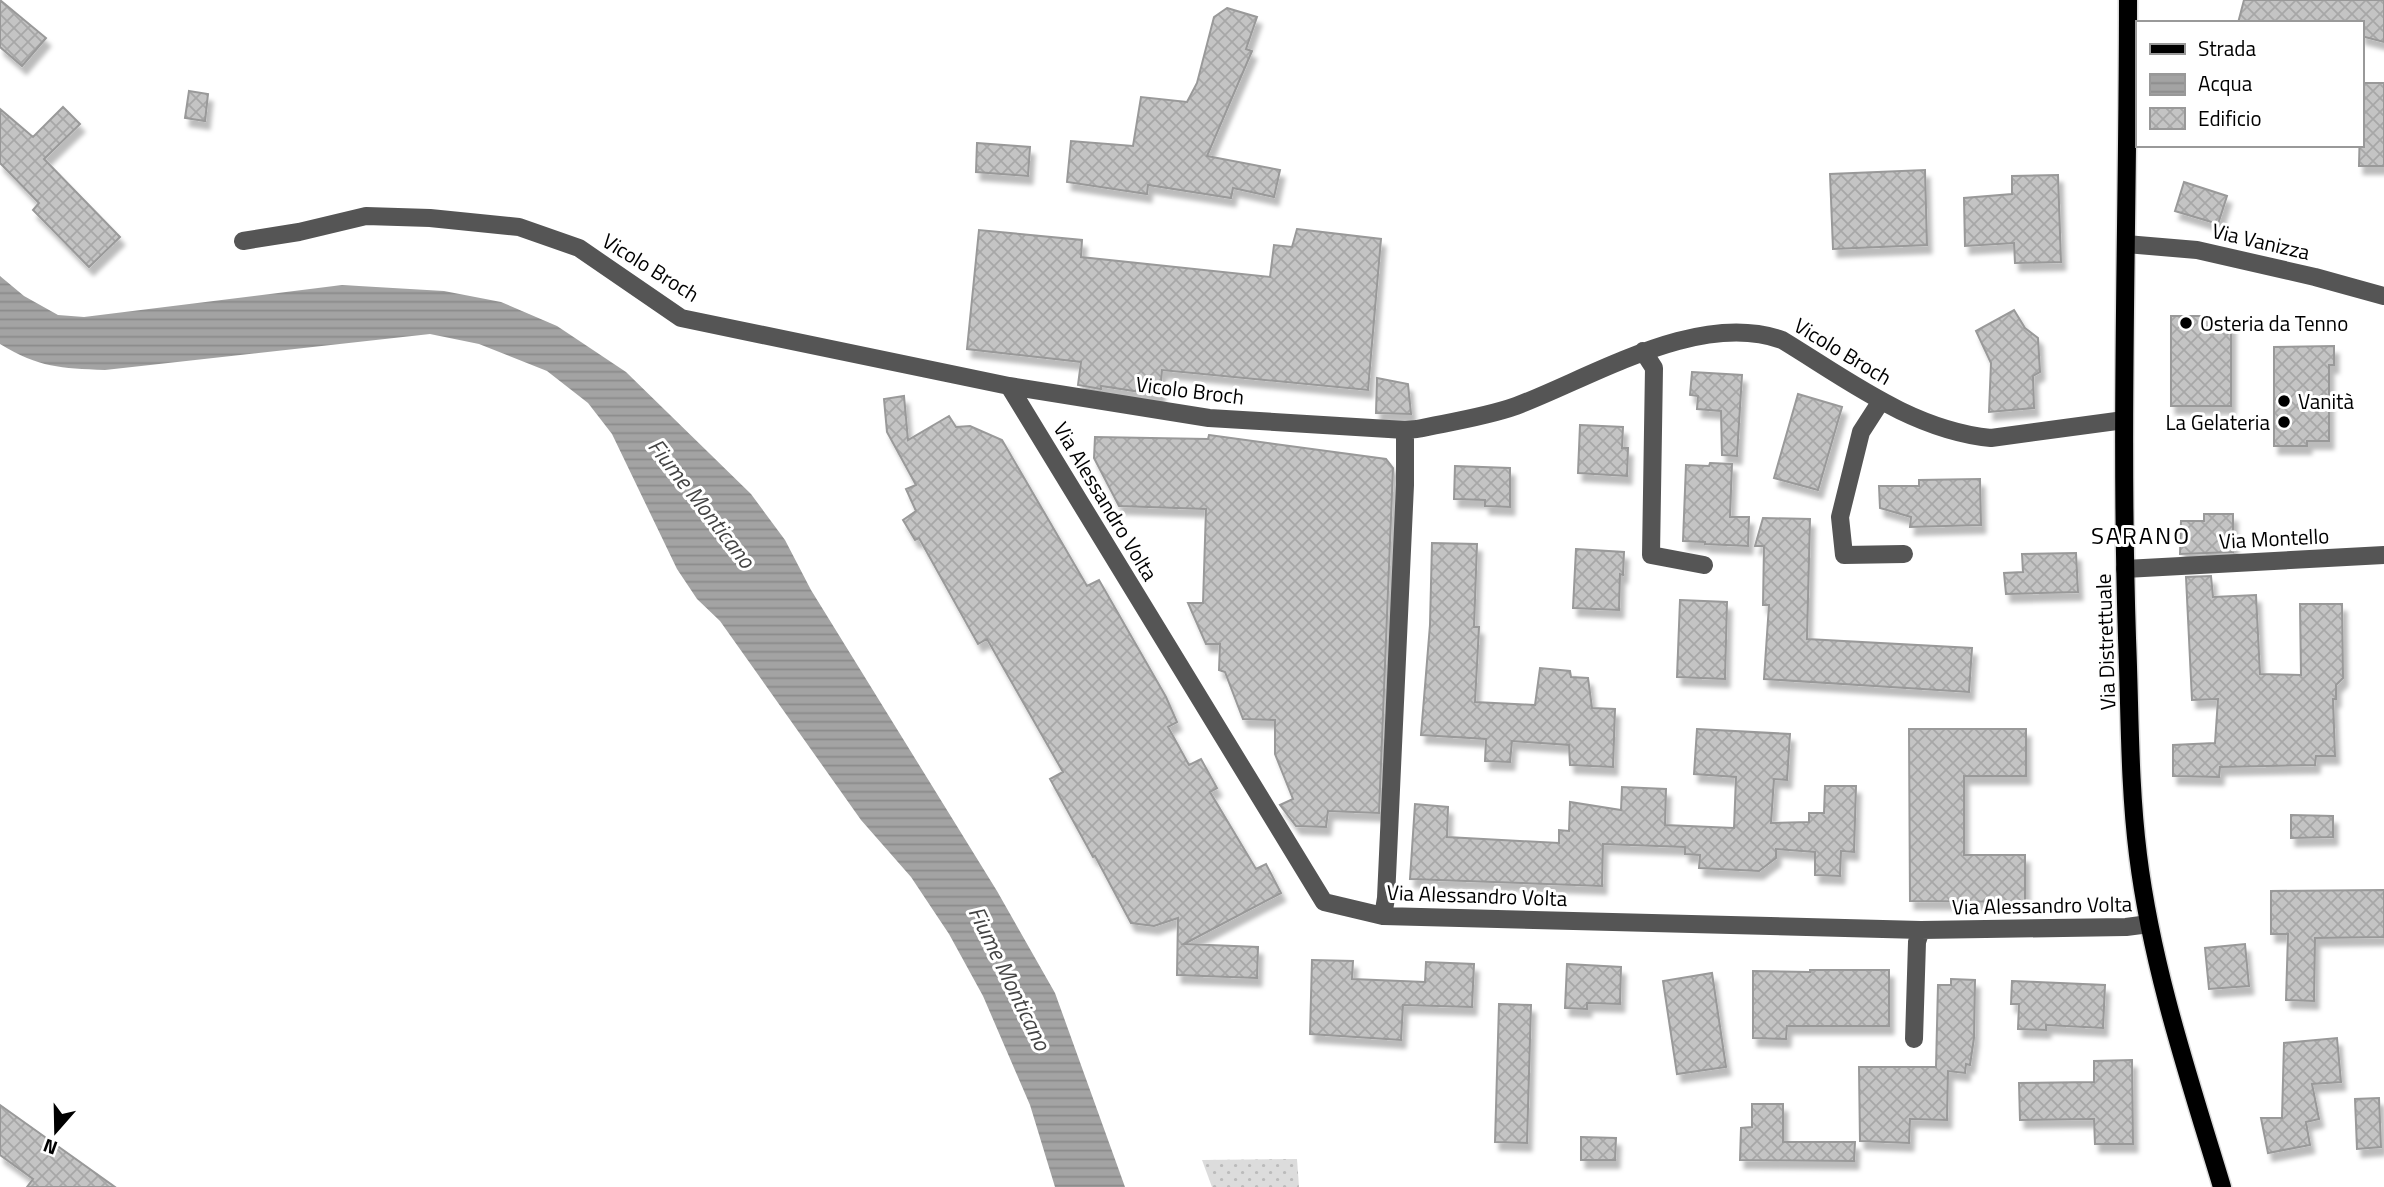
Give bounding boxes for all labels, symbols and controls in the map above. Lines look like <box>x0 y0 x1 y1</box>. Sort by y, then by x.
legend <box>2136 21 2363 147</box>
text: Strada <box>2198 32 2256 64</box>
text: Acqua <box>2198 67 2253 99</box>
text: Edificio <box>2198 102 2262 134</box>
street label: Via Vanizza <box>2209 214 2314 268</box>
street label: Vicolo Broch <box>596 225 706 309</box>
place label: Osteria da Tenno <box>2200 307 2348 339</box>
street label: Vicolo Broch <box>1788 309 1898 393</box>
marker: Osteria da Tenno <box>2178 315 2194 331</box>
street label: Vicolo Broch <box>1134 367 1246 413</box>
place label: Vanità <box>2298 385 2354 417</box>
marker: Vanità <box>2276 393 2292 409</box>
place label: La Gelateria <box>2166 406 2270 438</box>
marker: La Gelateria <box>2276 414 2292 430</box>
street label: Via Alessandro Volta <box>1046 415 1166 587</box>
water label: Fiume Monticano <box>640 430 764 576</box>
district label: SARANO <box>2091 517 2191 553</box>
street label: Via Montello <box>2218 519 2330 557</box>
street label: Via Distrettuale <box>2087 573 2123 711</box>
street label: Via Alessandro Volta <box>1386 876 1568 914</box>
street label: Via Alessandro Volta <box>1951 887 2133 923</box>
water label: Fiume Monticano <box>960 900 1060 1057</box>
north arrow <box>21 1096 91 1166</box>
text: N <box>39 1132 61 1163</box>

